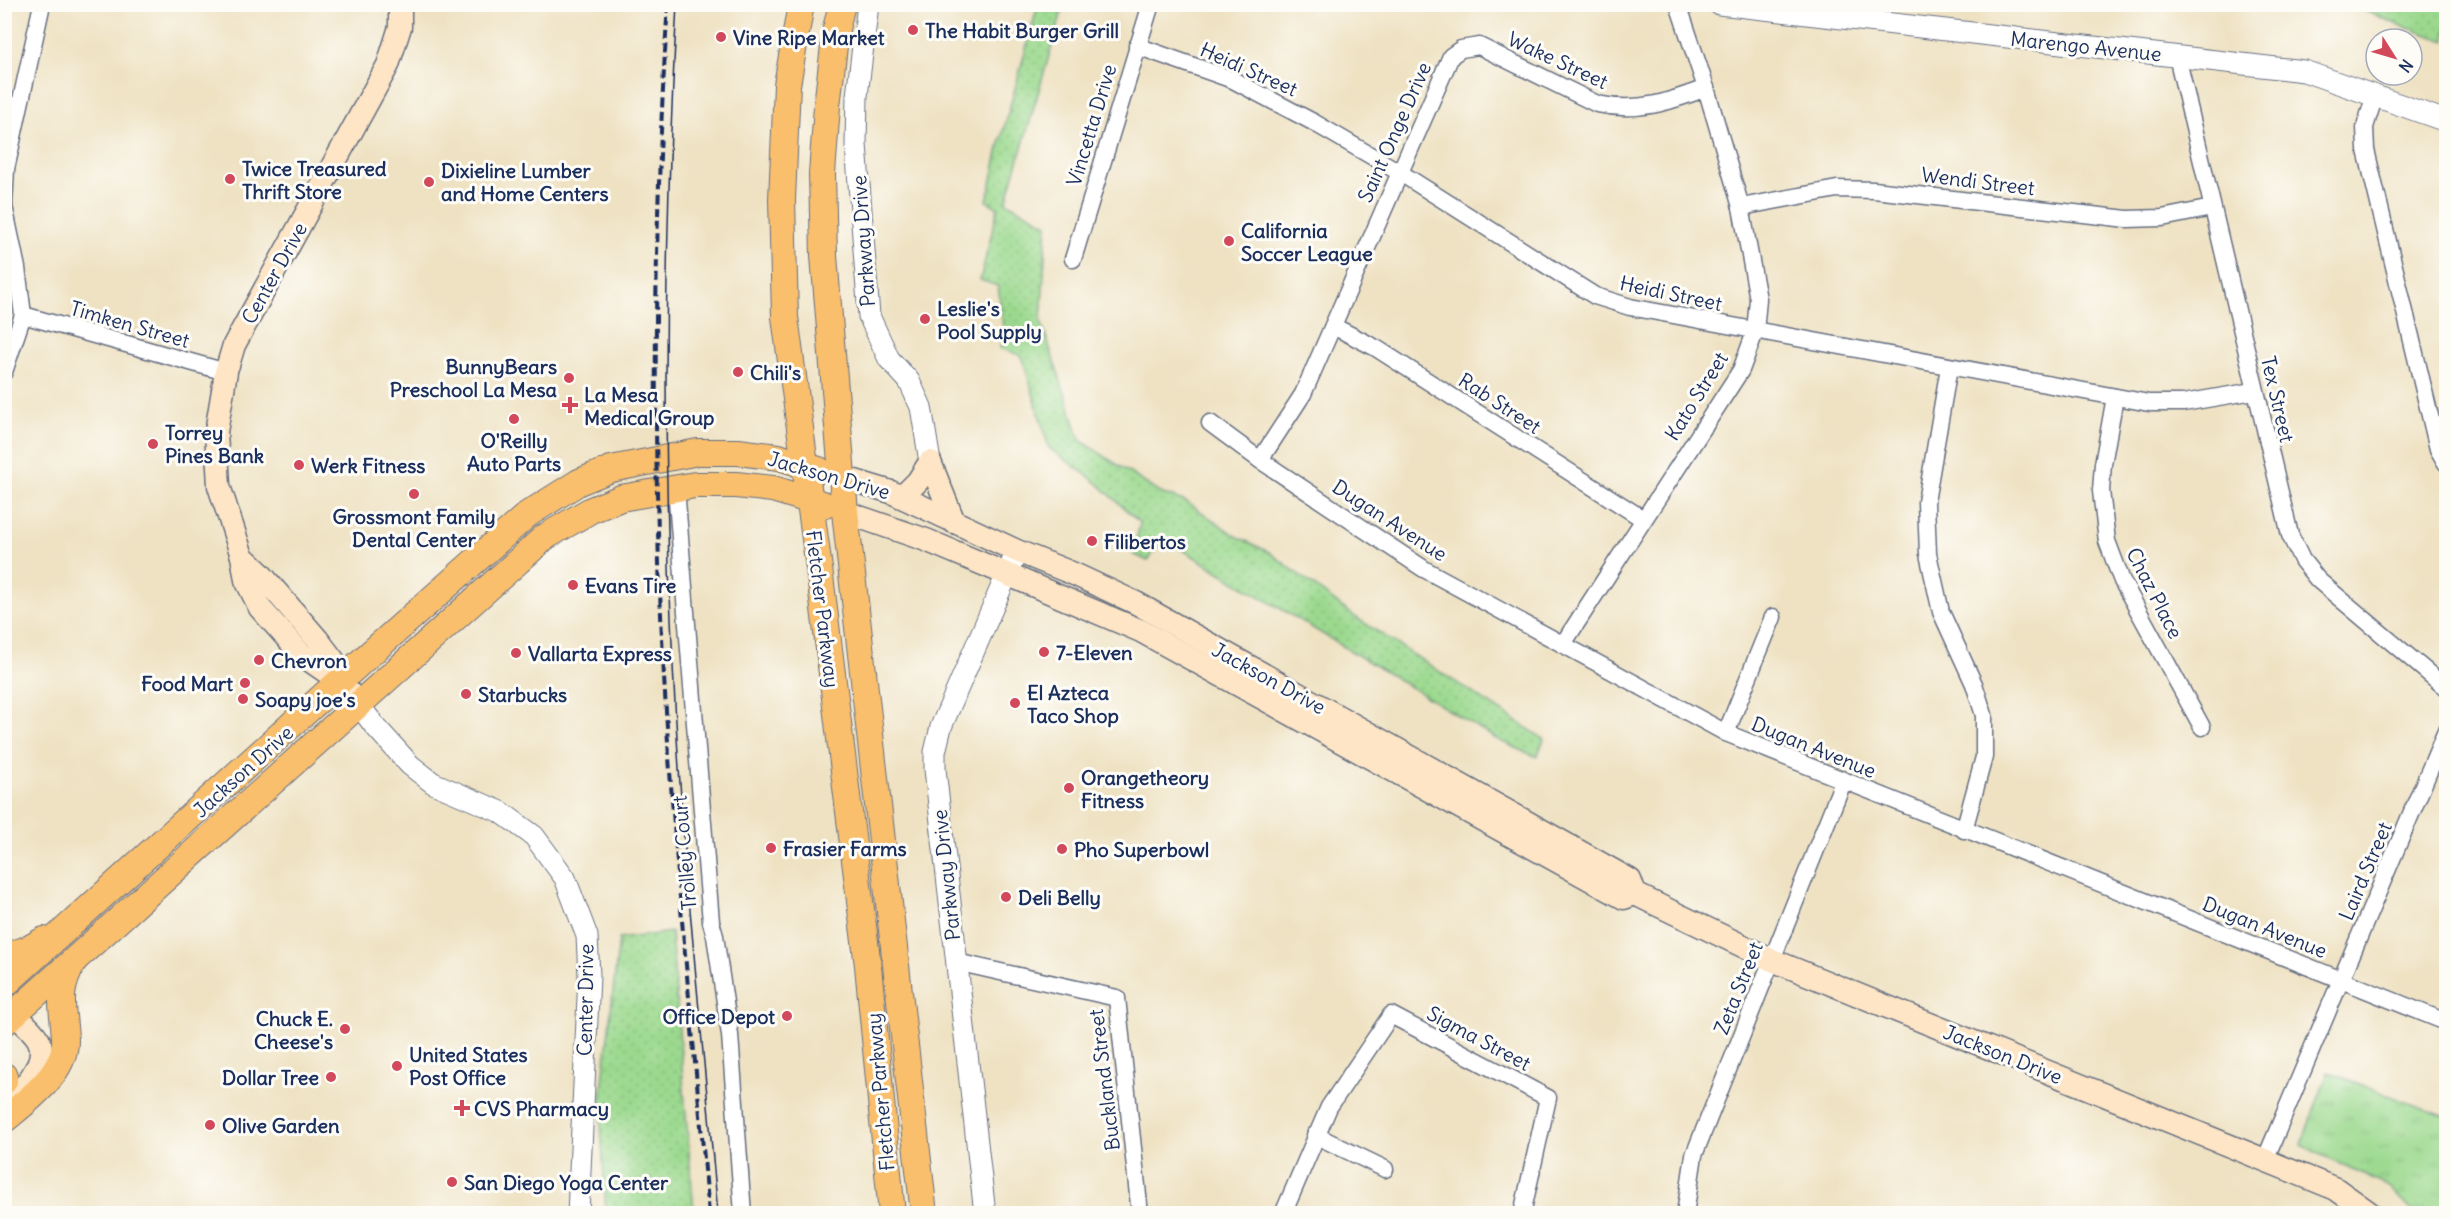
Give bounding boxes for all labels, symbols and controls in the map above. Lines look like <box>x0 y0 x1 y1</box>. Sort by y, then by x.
place label: The Habit Burger Grill <box>925 18 1119 43</box>
marker: The Habit Burger Grill <box>906 23 920 37</box>
place label: Vine Ripe Market <box>733 25 885 50</box>
street label: Wake Street <box>1504 26 1612 94</box>
street label: Marengo Avenue <box>2009 26 2163 66</box>
north arrow <box>2364 27 2424 87</box>
marker: Vine Ripe Market <box>714 30 728 44</box>
street label: Heidi Street <box>1196 36 1302 102</box>
text: N <box>2395 56 2417 76</box>
street label: Saint Onge Drive <box>1352 58 1436 206</box>
street label: Vincetta Drive <box>1061 61 1121 189</box>
place label: Twice Treasured Thrift Store <box>242 156 387 204</box>
place label: Dixieline Lumber and Home Centers <box>441 158 609 206</box>
street label: Wendi Street <box>1920 162 2036 200</box>
marker: Twice Treasured Thrift Store <box>223 172 237 186</box>
street label: Parkway Drive <box>846 174 880 308</box>
marker: Dixieline Lumber and Home Centers <box>422 175 436 189</box>
street label: Center Drive <box>236 218 312 328</box>
place label: California Soccer League <box>1241 218 1373 266</box>
marker: California Soccer League <box>1222 234 1236 248</box>
street label: Heidi Street <box>1618 270 1725 316</box>
street label: Timken Street <box>67 295 193 353</box>
place label: Leslie's Pool Supply <box>937 296 1042 344</box>
marker: Leslie's Pool Supply <box>918 312 932 326</box>
street label: Kato Street <box>1659 347 1733 445</box>
street label: Tex Street <box>2256 353 2300 445</box>
place label: BunnyBears Preschool La Mesa <box>390 354 558 402</box>
place label: Chili's <box>750 360 801 385</box>
marker: Chili's <box>731 365 745 379</box>
street label: Rab Street <box>1454 367 1546 439</box>
marker: BunnyBears Preschool La Mesa <box>562 371 576 385</box>
place label: La Mesa Medical Group <box>584 382 715 430</box>
marker: La Mesa Medical Group <box>561 396 579 414</box>
marker: O'Reilly Auto Parts <box>507 412 521 426</box>
place label: Torrey Pines Bank <box>165 420 264 468</box>
place label: O'Reilly Auto Parts <box>467 428 561 476</box>
marker: Torrey Pines Bank <box>146 437 160 451</box>
street label: Jackson Drive <box>765 446 893 504</box>
place label: Werk Fitness <box>311 453 425 478</box>
marker: Werk Fitness <box>292 458 306 472</box>
street label: Dugan Avenue <box>1328 474 1452 566</box>
marker: Grossmont Family Dental Center <box>407 487 421 501</box>
place label: Grossmont Family Dental Center <box>332 504 496 552</box>
street label: Fletcher Parkway <box>801 529 845 689</box>
place label: Filibertos <box>1104 529 1186 554</box>
marker: Filibertos <box>1085 534 1099 548</box>
street label: Chaz Place <box>2121 543 2189 643</box>
place label: Evans Tire <box>585 573 676 598</box>
marker: Evans Tire <box>566 578 580 592</box>
street label: Jackson Drive <box>1208 637 1330 719</box>
place label: 7-Eleven <box>1056 640 1133 665</box>
place label: Vallarta Express <box>528 641 672 666</box>
marker: 7-Eleven <box>1037 645 1051 659</box>
marker: Vallarta Express <box>509 646 523 660</box>
place label: Chevron <box>271 648 347 673</box>
marker: Chevron <box>252 653 266 667</box>
place label: Food Mart <box>141 671 233 696</box>
marker: Food Mart <box>238 676 252 690</box>
place label: El Azteca Taco Shop <box>1027 680 1119 728</box>
place label: Starbucks <box>478 682 567 707</box>
place label: Soapy joe's <box>255 687 356 712</box>
marker: Starbucks <box>459 687 473 701</box>
marker: Soapy joe's <box>236 692 250 706</box>
marker: El Azteca Taco Shop <box>1008 696 1022 710</box>
street label: Dugan Avenue <box>1748 711 1880 783</box>
street label: Jackson Drive <box>188 720 298 822</box>
place label: Orangetheory Fitness <box>1081 765 1209 813</box>
marker: Orangetheory Fitness <box>1062 781 1076 795</box>
street label: Trolley Court <box>667 794 701 911</box>
street label: Parkway Drive <box>927 808 965 942</box>
street label: Laird Street <box>2333 818 2397 924</box>
place label: Frasier Farms <box>783 836 907 861</box>
place label: Pho Superbowl <box>1074 837 1209 862</box>
marker: Frasier Farms <box>764 841 778 855</box>
marker: Pho Superbowl <box>1055 842 1069 856</box>
place label: Deli Belly <box>1018 885 1101 910</box>
marker: Deli Belly <box>999 890 1013 904</box>
street label: Dugan Avenue <box>2199 891 2331 963</box>
street label: Zeta Street <box>1708 938 1768 1038</box>
street label: Center Drive <box>572 944 598 1056</box>
street label: Sigma Street <box>1423 1000 1535 1076</box>
place label: Office Depot <box>662 1004 775 1029</box>
place label: Chuck E. Cheese's <box>254 1006 333 1054</box>
street label: Buckland Street <box>1083 1008 1125 1152</box>
marker: Office Depot <box>780 1009 794 1023</box>
street label: Fletcher Parkway <box>861 1012 899 1172</box>
street label: Jackson Drive <box>1940 1019 2066 1089</box>
marker: Chuck E. Cheese's <box>338 1022 352 1036</box>
place label: United States Post Office <box>409 1042 528 1090</box>
marker: United States Post Office <box>390 1059 404 1073</box>
place label: Dollar Tree <box>222 1065 319 1090</box>
marker: Dollar Tree <box>324 1070 338 1084</box>
place label: CVS Pharmacy <box>474 1096 609 1121</box>
marker: CVS Pharmacy <box>455 1101 469 1115</box>
place label: Olive Garden <box>222 1113 340 1138</box>
marker: Olive Garden <box>203 1118 217 1132</box>
place label: San Diego Yoga Center <box>464 1170 669 1195</box>
marker: San Diego Yoga Center <box>445 1175 459 1189</box>

